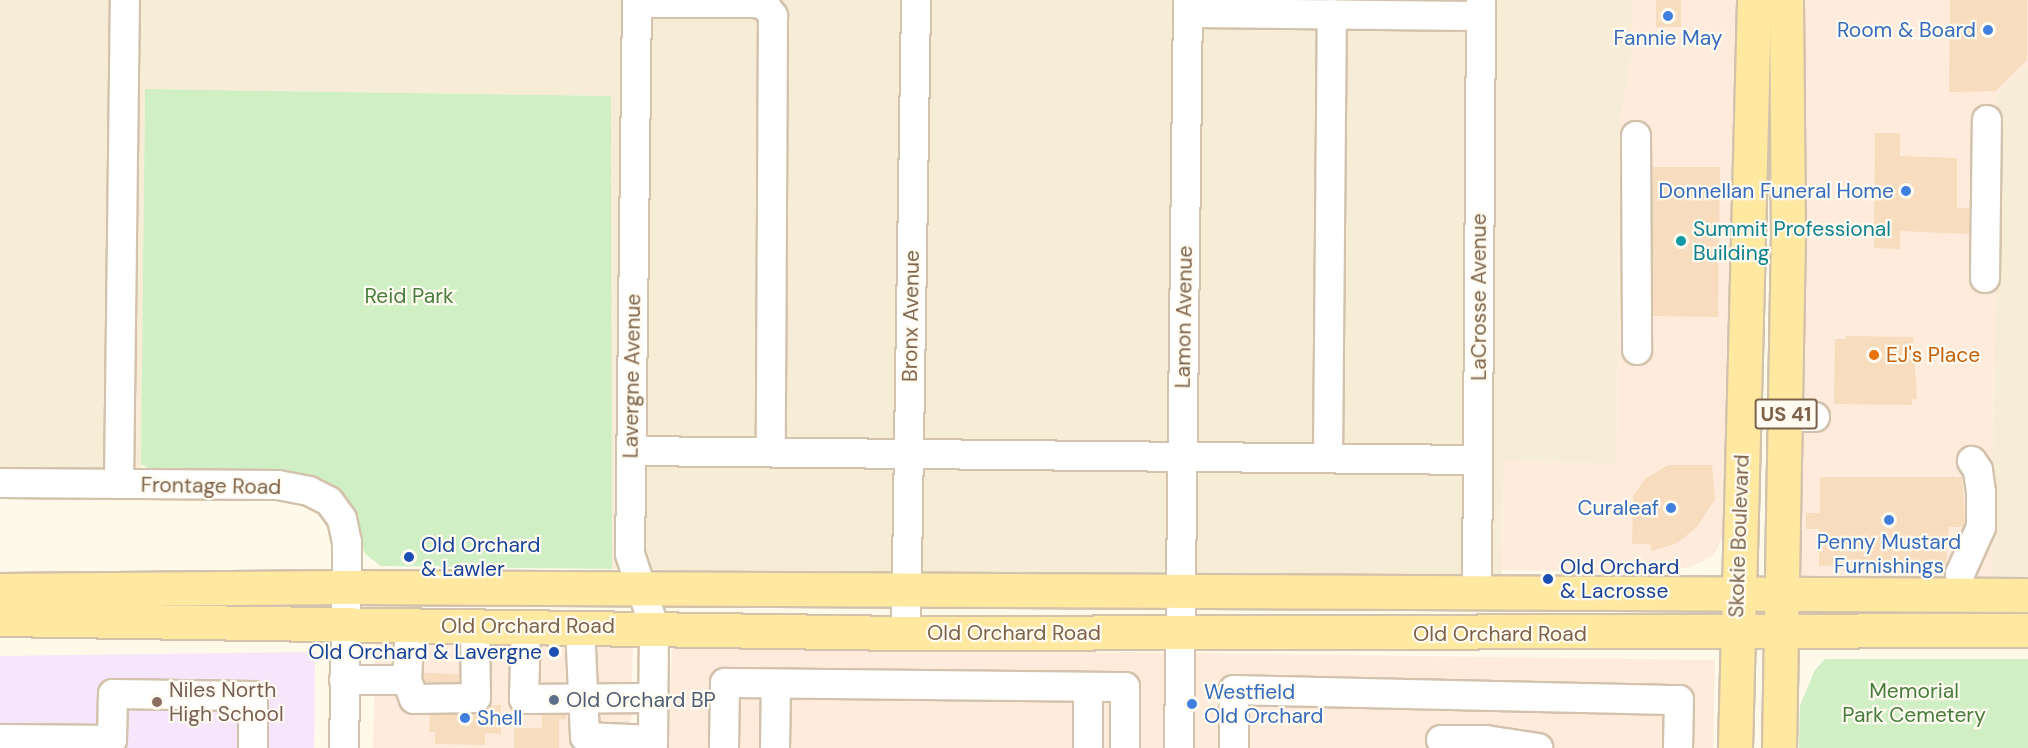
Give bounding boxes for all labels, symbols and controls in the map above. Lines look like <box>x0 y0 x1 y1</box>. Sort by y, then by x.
marker: Fannie May <box>1661 9 1675 23</box>
place label: Room & Board <box>1837 17 1976 43</box>
marker: Room & Board <box>1981 23 1995 37</box>
place label: Fannie May <box>1613 25 1723 51</box>
place label: Donnellan Funeral Home <box>1659 178 1894 204</box>
marker: Donnellan Funeral Home <box>1899 184 1913 198</box>
street label: LaCrosse Avenue <box>1466 213 1492 381</box>
place label: Summit Professional Building <box>1693 216 1891 266</box>
marker: Summit Professional Building <box>1674 234 1688 248</box>
street label: Lamon Avenue <box>1170 245 1198 389</box>
street label: Bronx Avenue <box>897 250 925 382</box>
park label: Reid Park <box>364 283 454 309</box>
street label: Lavergne Avenue <box>618 293 646 459</box>
place label: EJ's Place <box>1886 342 1980 368</box>
marker: EJ's Place <box>1867 348 1881 362</box>
road number: US 41 <box>1754 397 1818 431</box>
street label: Skokie Boulevard <box>1724 454 1754 618</box>
street label: Frontage Road <box>141 472 281 500</box>
place label: Curaleaf <box>1578 495 1659 521</box>
marker: Curaleaf <box>1664 501 1678 515</box>
marker: Penny Mustard Furnishings <box>1882 513 1896 527</box>
place label: Penny Mustard Furnishings <box>1817 529 1961 579</box>
place label: Old Orchard & Lawler <box>421 532 540 582</box>
marker: Old Orchard & Lawler <box>402 550 416 564</box>
place label: Old Orchard & Lacrosse <box>1560 554 1679 604</box>
marker: Old Orchard & Lacrosse <box>1541 572 1555 586</box>
street label: Old Orchard Road <box>441 613 615 639</box>
street label: Old Orchard Road <box>927 620 1101 646</box>
street label: Old Orchard Road <box>1413 621 1587 647</box>
place label: Old Orchard & Lavergne <box>308 639 542 665</box>
marker: Old Orchard & Lavergne <box>547 645 561 659</box>
place label: Niles North High School <box>169 677 284 727</box>
park label: Memorial Park Cemetery <box>1842 678 1986 728</box>
place label: Westfield Old Orchard <box>1204 679 1323 729</box>
place label: Old Orchard BP <box>566 687 716 713</box>
marker: Old Orchard BP <box>547 693 561 707</box>
marker: Niles North High School <box>150 695 164 709</box>
marker: Westfield Old Orchard <box>1185 697 1199 711</box>
place label: Shell <box>477 705 523 731</box>
marker: Shell <box>458 711 472 725</box>

